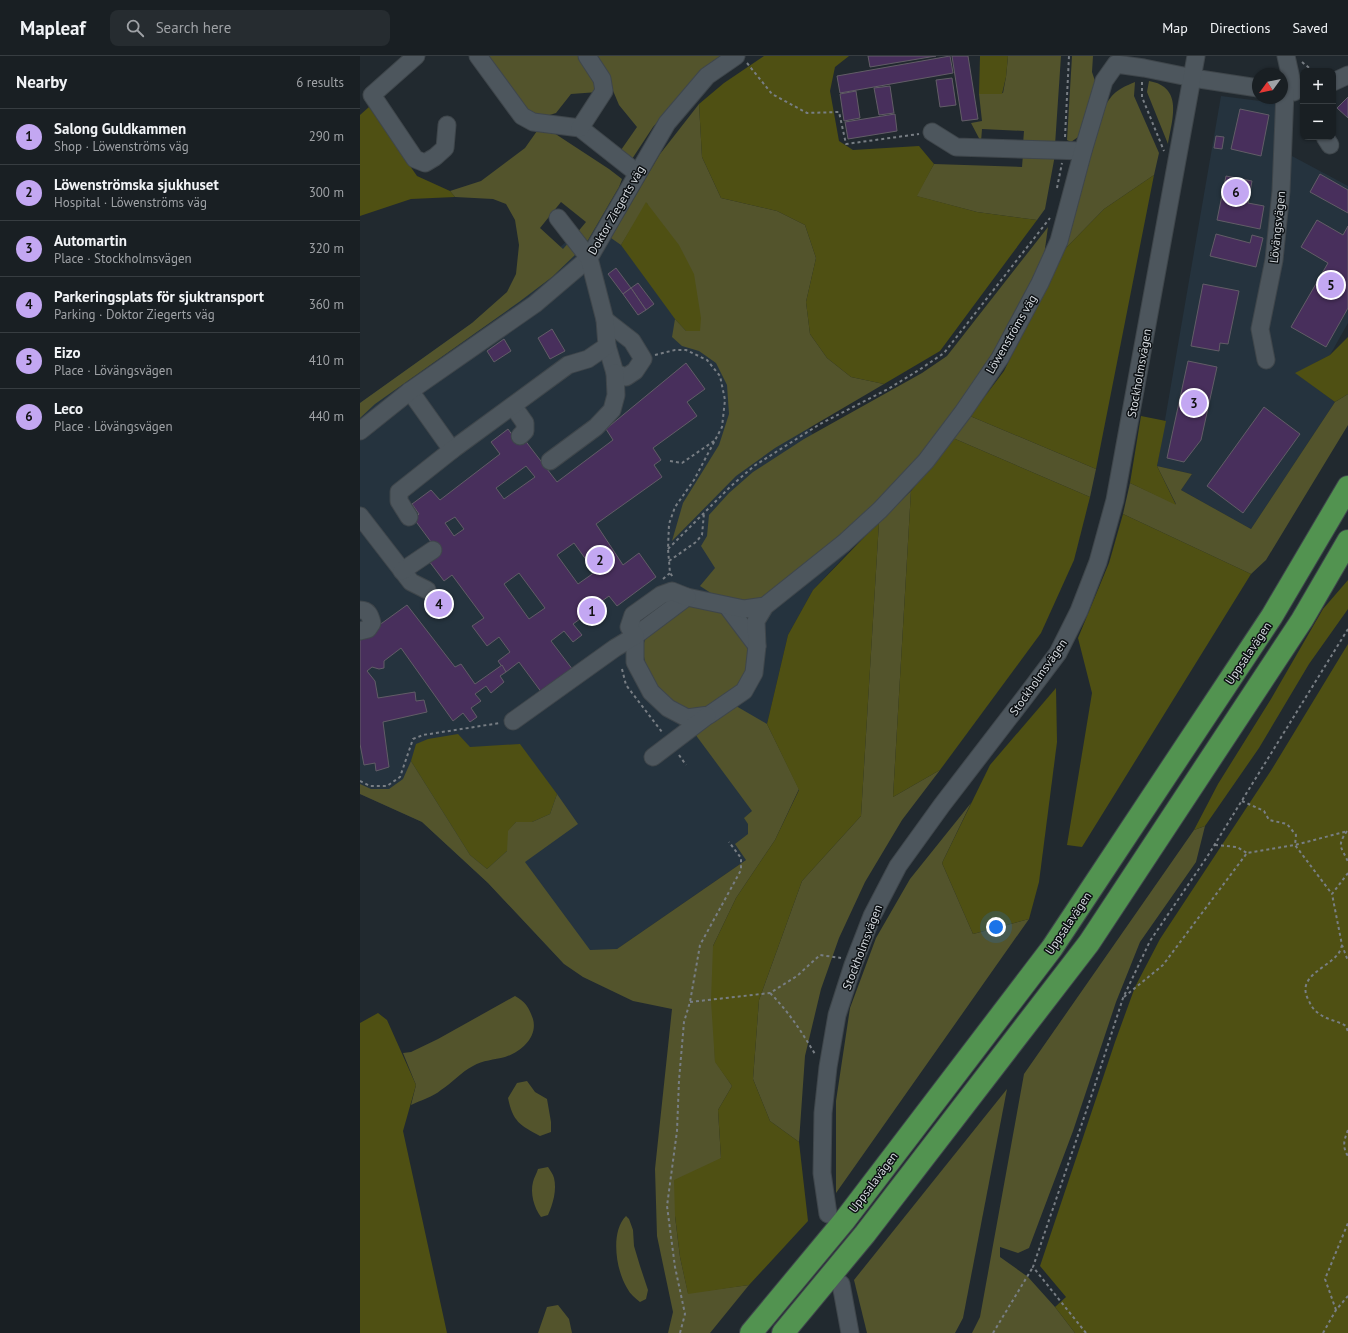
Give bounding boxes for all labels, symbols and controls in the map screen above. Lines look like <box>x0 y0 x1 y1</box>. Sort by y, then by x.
search box <box>110 10 390 46</box>
text: Mapleaf <box>20 16 86 40</box>
icon: search <box>124 17 146 39</box>
text: Search here <box>156 18 231 37</box>
text: Map <box>1162 19 1188 37</box>
text: Directions <box>1210 19 1270 37</box>
text: Saved <box>1292 19 1328 37</box>
north arrow <box>1252 68 1288 104</box>
map controls <box>1300 68 1336 140</box>
button: + <box>1300 68 1336 104</box>
text: Nearby <box>16 71 67 93</box>
text: 6 results <box>296 74 344 91</box>
button: − <box>1300 104 1336 140</box>
text: Salong Guldkammen <box>54 119 186 138</box>
text: 1 <box>25 128 33 145</box>
text: 290 m <box>309 128 344 145</box>
text: Shop · Löwenströms väg <box>54 138 189 155</box>
street label: Doktor Ziegerts väg <box>584 163 648 257</box>
text: Löwenströmska sjukhuset <box>54 175 219 194</box>
pin: 6 <box>1223 177 1249 207</box>
text: 2 <box>25 184 33 201</box>
text: 300 m <box>309 184 344 201</box>
street label: Lövängsvägen <box>1266 190 1288 264</box>
text: Hospital · Löwenströms väg <box>54 194 207 211</box>
text: Automartin <box>54 231 127 250</box>
text: 3 <box>25 240 33 257</box>
text: 320 m <box>309 240 344 257</box>
text: Place · Stockholmsvägen <box>54 250 192 267</box>
pin: 5 <box>1318 270 1344 300</box>
text: Parkeringsplats för sjuktransport <box>54 287 264 306</box>
street label: Löwenströms väg <box>982 292 1040 376</box>
text: 4 <box>25 296 33 313</box>
text: 360 m <box>309 296 344 313</box>
text: Parking · Doktor Ziegerts väg <box>54 306 215 323</box>
street label: Stockholmsvägen <box>1124 327 1154 419</box>
text: Eizo <box>54 343 81 362</box>
text: 5 <box>25 352 33 369</box>
text: 410 m <box>309 352 344 369</box>
text: Place · Lövängsvägen <box>54 362 173 379</box>
pin: 3 <box>1181 388 1207 418</box>
text: Leco <box>54 399 83 418</box>
text: 6 <box>25 408 33 425</box>
text: 440 m <box>309 408 344 425</box>
text: Place · Lövängsvägen <box>54 418 173 435</box>
pin: 2 <box>587 545 613 575</box>
pin: 4 <box>426 589 452 619</box>
pin: 1 <box>579 596 605 626</box>
street label: Uppsalavägen <box>1222 619 1274 687</box>
street label: Stockholmsvägen <box>1006 636 1070 718</box>
street label: Uppsalavägen <box>1042 889 1094 957</box>
street label: Stockholmsvägen <box>839 902 885 992</box>
your location <box>986 917 1006 937</box>
street label: Uppsalavägen <box>845 1149 901 1215</box>

